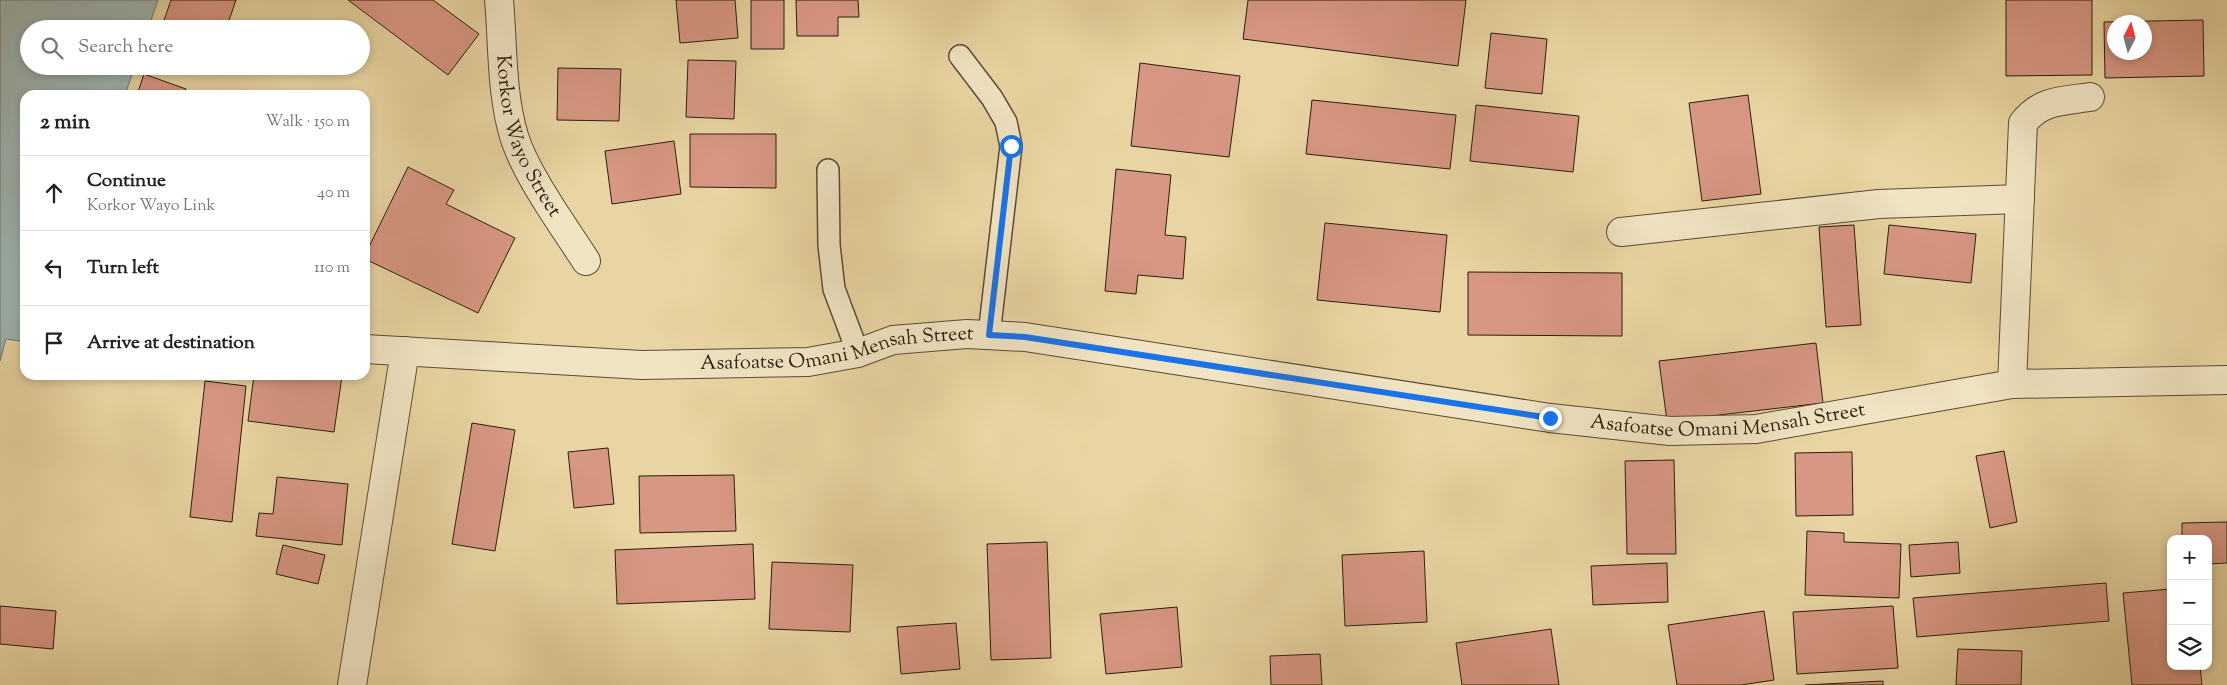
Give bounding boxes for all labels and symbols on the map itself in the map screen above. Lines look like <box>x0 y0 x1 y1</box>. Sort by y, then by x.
north arrow <box>2107 15 2152 60</box>
street label: Korkor Wayo Street <box>488 54 568 223</box>
route start <box>1000 135 1023 158</box>
street label: Asafoatse Omani Mensah Street <box>700 320 974 378</box>
street label: Asafoatse Omani Mensah Street <box>1589 396 1868 446</box>
route end <box>1539 407 1562 430</box>

